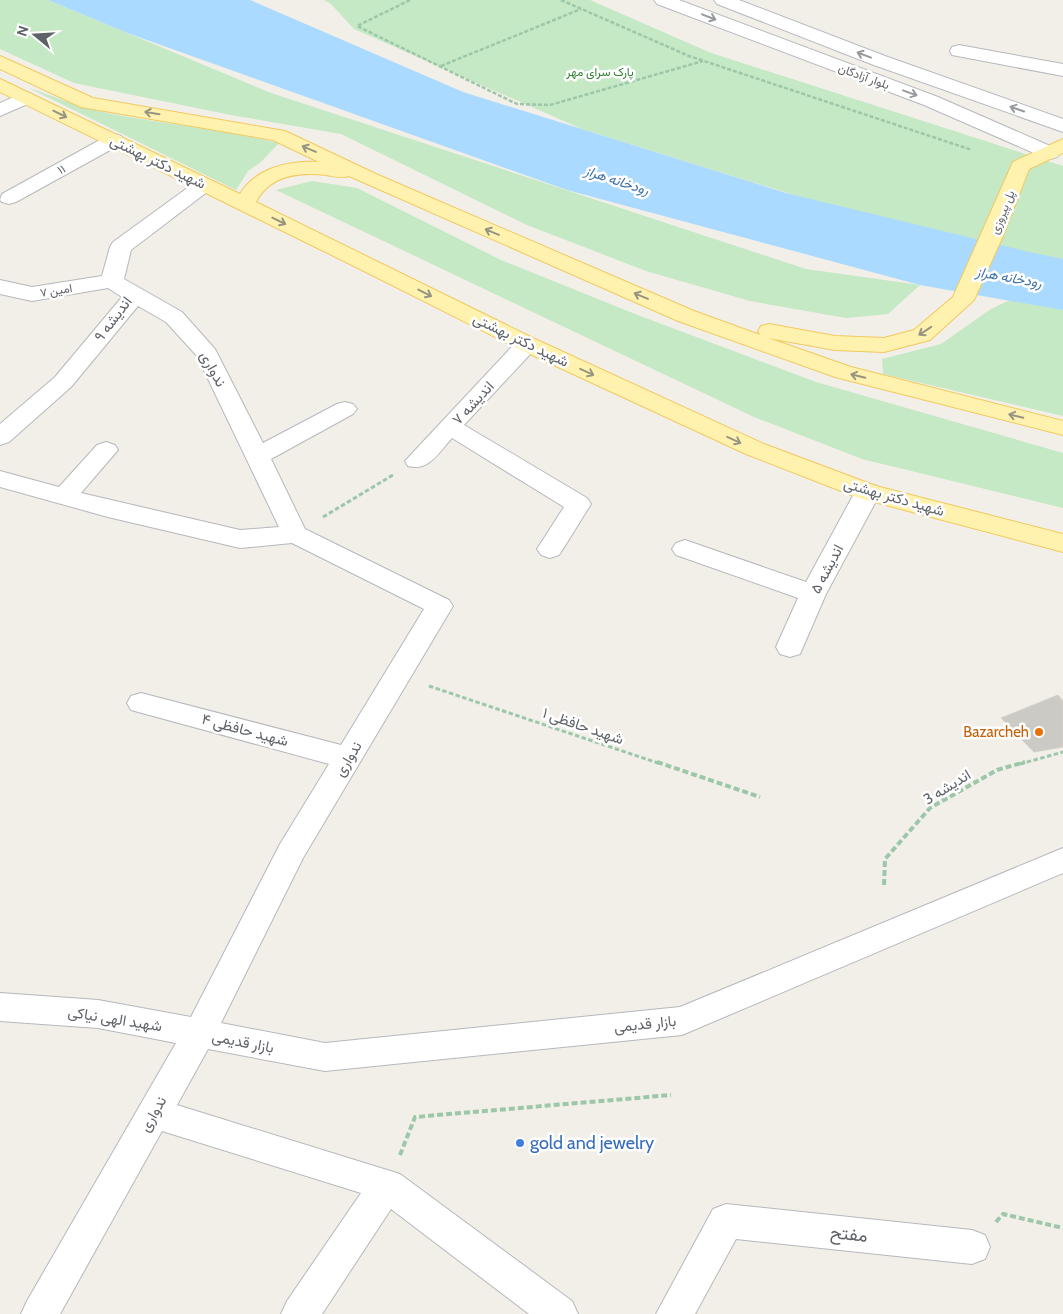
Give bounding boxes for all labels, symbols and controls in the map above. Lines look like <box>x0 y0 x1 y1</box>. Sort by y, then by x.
north arrow <box>10 10 60 60</box>
one-way arrow <box>701 13 716 23</box>
text: N <box>13 23 33 38</box>
one-way arrow <box>857 50 872 59</box>
street label: بلوار آزادگان <box>836 60 892 93</box>
park label: پارک سرای مهر <box>565 64 634 80</box>
one-way arrow <box>902 89 917 98</box>
one-way arrow <box>1010 104 1025 113</box>
one-way arrow <box>144 108 160 118</box>
one-way arrow <box>52 110 67 120</box>
street label: شهید دکتر بهشتی <box>107 131 209 194</box>
one-way arrow <box>302 144 317 153</box>
street label: ۱۱ <box>54 161 68 177</box>
water label: رودخانه هراز <box>581 161 652 199</box>
street label: پل پیروزی <box>986 188 1019 237</box>
one-way arrow <box>272 216 287 226</box>
one-way arrow <box>485 226 500 236</box>
water label: رودخانه هراز <box>974 262 1044 292</box>
street label: امین ۷ <box>39 280 73 301</box>
one-way arrow <box>417 289 432 298</box>
one-way arrow <box>634 291 649 300</box>
street label: اندیشه ۹ <box>90 293 136 345</box>
street label: شهید دکتر بهشتی <box>470 309 572 372</box>
one-way arrow <box>918 326 932 336</box>
street label: ندواری <box>195 348 230 391</box>
one-way arrow <box>579 368 594 377</box>
one-way arrow <box>851 371 867 380</box>
street label: اندیشه ۷ <box>448 377 498 429</box>
one-way arrow <box>1008 411 1024 420</box>
one-way arrow <box>726 435 741 445</box>
street label: شهید دکتر بهشتی <box>841 474 947 521</box>
street label: اندیشه ۵ <box>807 541 847 597</box>
street label: شهید حافظی ۱ <box>540 704 626 749</box>
street label: شهید حافظی ۴ <box>200 710 290 751</box>
place label: Bazarcheh <box>963 723 1029 741</box>
marker: Bazarcheh <box>1033 726 1045 738</box>
street label: ندواری <box>330 738 367 780</box>
street label: اندیشه 3 <box>920 765 974 809</box>
street label: شهید الهی نیاکی <box>66 1003 164 1036</box>
street label: بازار قدیمی <box>613 1012 677 1037</box>
street label: بازار قدیمی <box>210 1027 275 1058</box>
street label: ندواری <box>136 1093 171 1136</box>
place label: gold and jewelry <box>530 1132 654 1154</box>
marker: gold and jewelry <box>514 1137 526 1149</box>
street label: مفتح <box>829 1221 869 1248</box>

